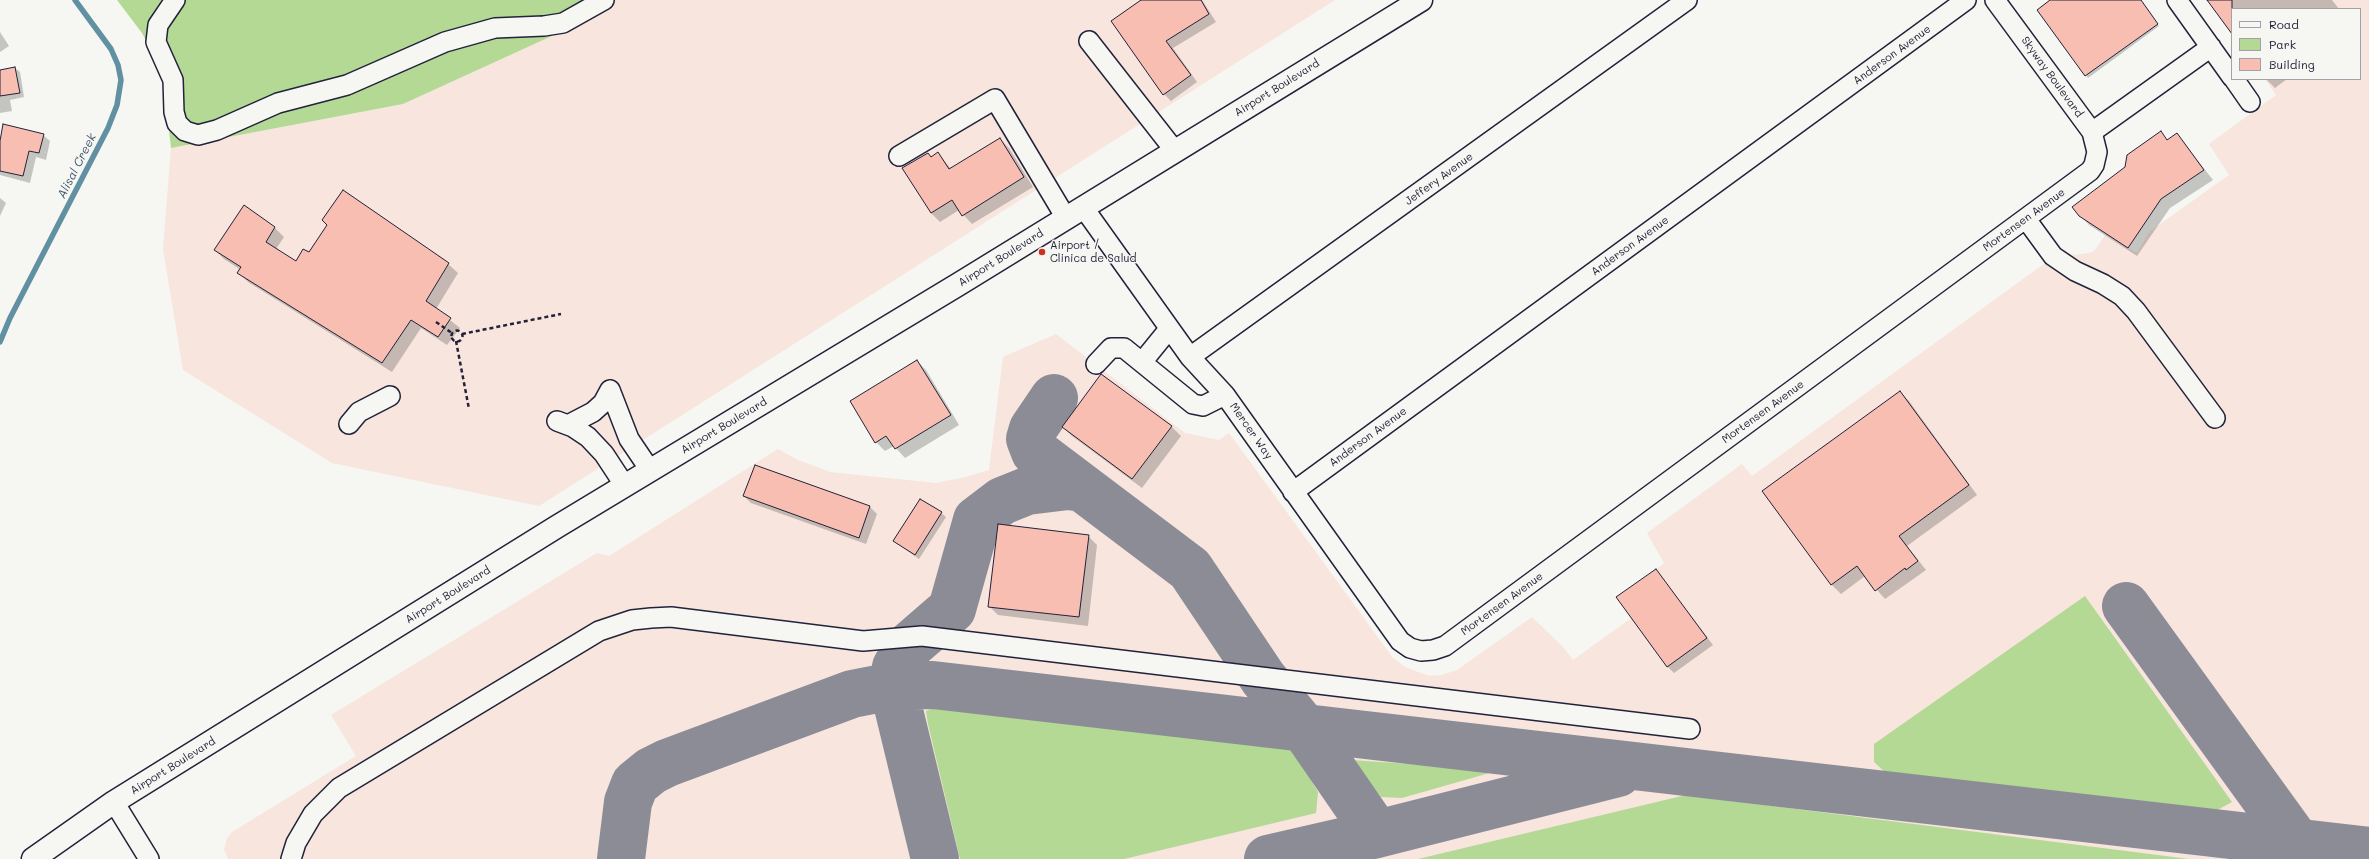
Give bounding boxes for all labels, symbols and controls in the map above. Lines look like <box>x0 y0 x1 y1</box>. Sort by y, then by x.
legend <box>2231 8 2361 80</box>
text: Road <box>2269 16 2299 32</box>
street label: Anderson Avenue <box>1851 22 1933 88</box>
street label: Skyway Boulevard <box>2018 34 2086 120</box>
text: Park <box>2269 36 2296 52</box>
street label: Airport Boulevard <box>1232 56 1322 120</box>
text: Building <box>2269 56 2315 72</box>
water label: Alisal Creek <box>54 131 100 201</box>
street label: Jeffery Avenue <box>1402 150 1476 208</box>
street label: Mortensen Avenue <box>1980 186 2068 254</box>
street label: Anderson Avenue <box>1589 213 1671 279</box>
street label: Airport Boulevard <box>956 226 1046 290</box>
place label: Airport / Clinica de Salud <box>1050 239 1136 265</box>
marker: Airport / Clinica de Salud <box>1037 247 1047 257</box>
street label: Mortensen Avenue <box>1719 378 1807 446</box>
street label: Airport Boulevard <box>679 395 769 457</box>
street label: Mercer Way <box>1227 400 1275 462</box>
street label: Anderson Avenue <box>1327 404 1409 470</box>
street label: Airport Boulevard <box>403 563 493 627</box>
street label: Mortensen Avenue <box>1458 570 1546 638</box>
street label: Airport Boulevard <box>128 734 218 798</box>

